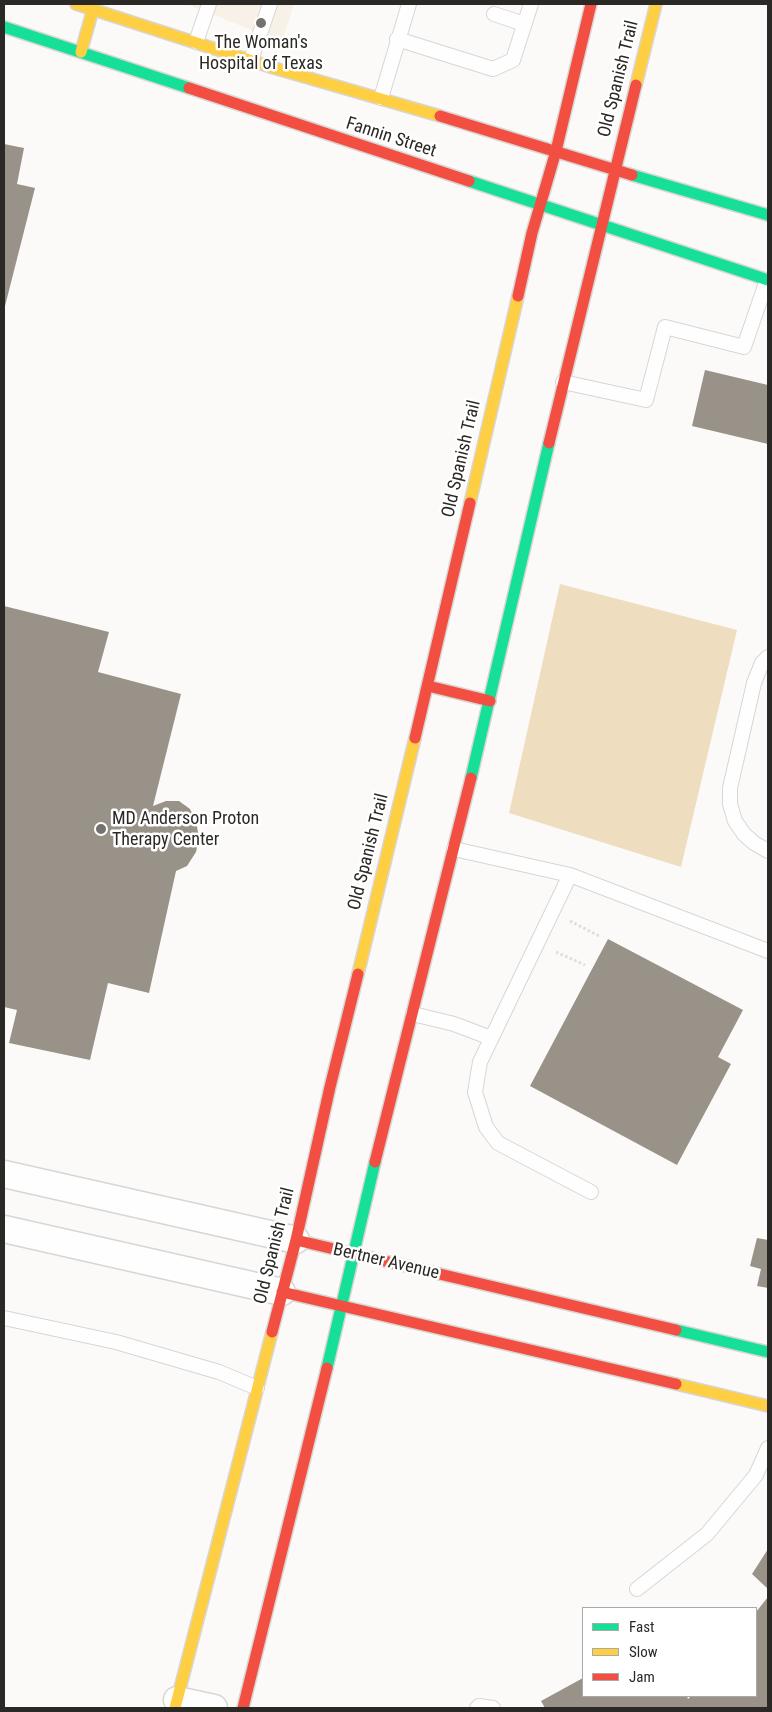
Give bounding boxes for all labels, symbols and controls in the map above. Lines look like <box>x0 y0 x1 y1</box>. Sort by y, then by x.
marker: The Woman's Hospital of Texas <box>254 16 268 30</box>
street label: Old Spanish Trail <box>594 18 644 140</box>
place label: The Woman's Hospital of Texas <box>199 32 323 74</box>
street label: Fannin Street <box>343 113 439 163</box>
street label: Old Spanish Trail <box>438 398 486 520</box>
street label: Old Spanish Trail <box>344 791 394 913</box>
place label: MD Anderson Proton Therapy Center <box>112 808 259 851</box>
marker: MD Anderson Proton Therapy Center <box>94 822 108 836</box>
street label: Old Spanish Trail <box>250 1185 300 1307</box>
street label: Bertner Avenue <box>331 1239 441 1285</box>
legend <box>582 1607 757 1697</box>
text: Fast <box>629 1618 654 1636</box>
text: Slow <box>629 1643 658 1661</box>
text: Jam <box>629 1668 655 1686</box>

